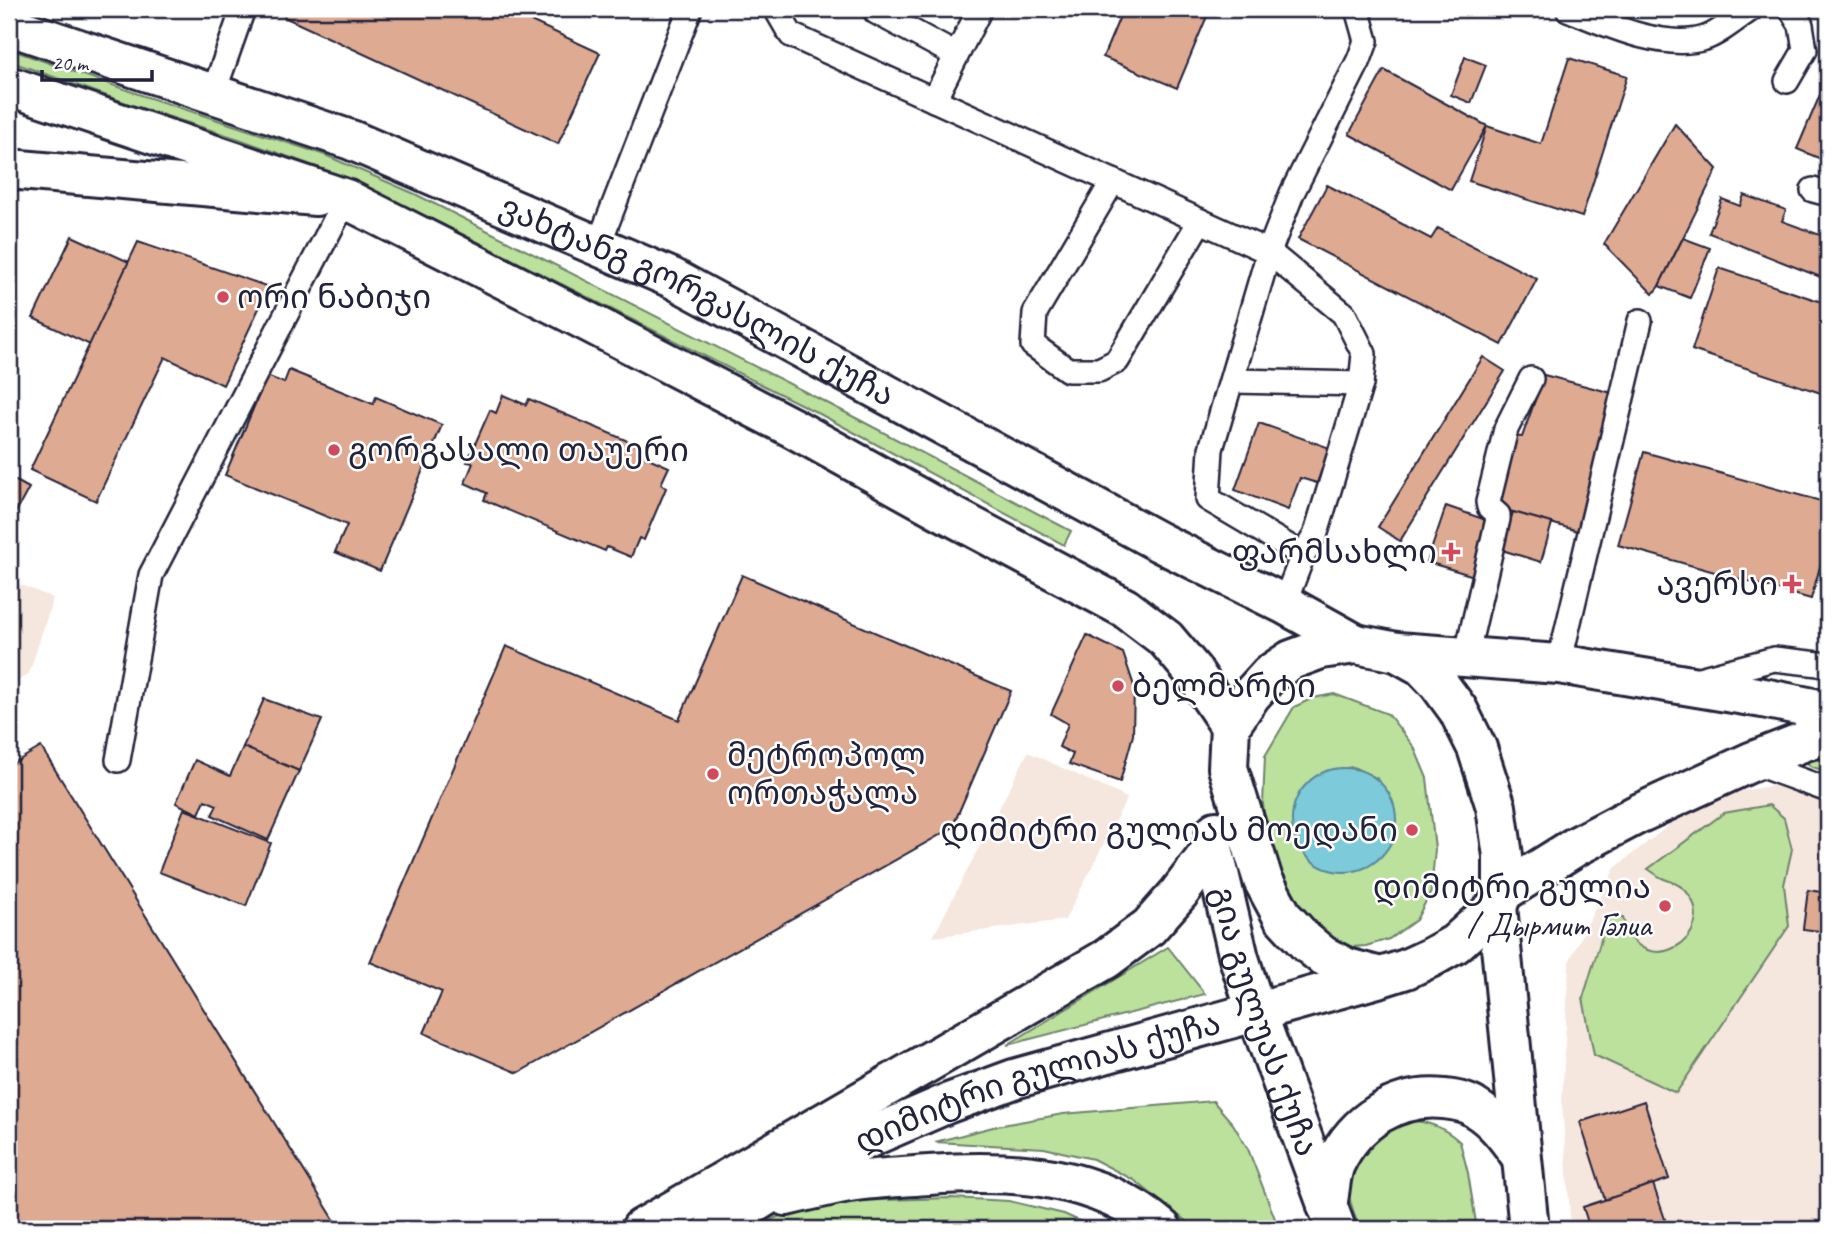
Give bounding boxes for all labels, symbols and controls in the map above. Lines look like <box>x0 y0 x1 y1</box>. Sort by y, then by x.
scale bar <box>42 38 152 82</box>
text: 20 m <box>52 50 90 76</box>
street label: ვახტანგ გორგასლის ქუჩა <box>493 185 902 416</box>
place label: ორი ნაბიჯი <box>237 276 431 318</box>
marker: ორი ნაბიჯი <box>215 289 231 305</box>
place label: გორგასალი თაუერი <box>348 429 689 471</box>
marker: გორგასალი თაუერი <box>326 442 342 458</box>
place label: ფარმსახლი <box>1232 531 1437 573</box>
marker: ფარმსახლი <box>1443 544 1459 560</box>
place label: ავერსი <box>1657 563 1778 605</box>
marker: ავერსი <box>1784 576 1800 592</box>
place label: ბელმარტი <box>1132 665 1316 707</box>
marker: ბელმარტი <box>1110 678 1126 694</box>
place label: მეტროპოლ ორთაჭალა <box>727 734 926 814</box>
marker: მეტროპოლ ორთაჭალა <box>705 766 721 782</box>
place label: დიმიტრი გულიას მოედანი <box>940 809 1398 851</box>
marker: დიმიტრი გულიას მოედანი <box>1404 822 1420 838</box>
place label: დიმიტრი გულია / Дырмит Гәлиа <box>1373 866 1653 946</box>
street label: გია გულუას ქუჩა <box>1202 882 1328 1162</box>
marker: დიმიტრი გულია / Дырмит Гәлиа <box>1657 898 1673 914</box>
street label: დიმიტრი გულიას ქუჩა <box>848 1002 1225 1163</box>

